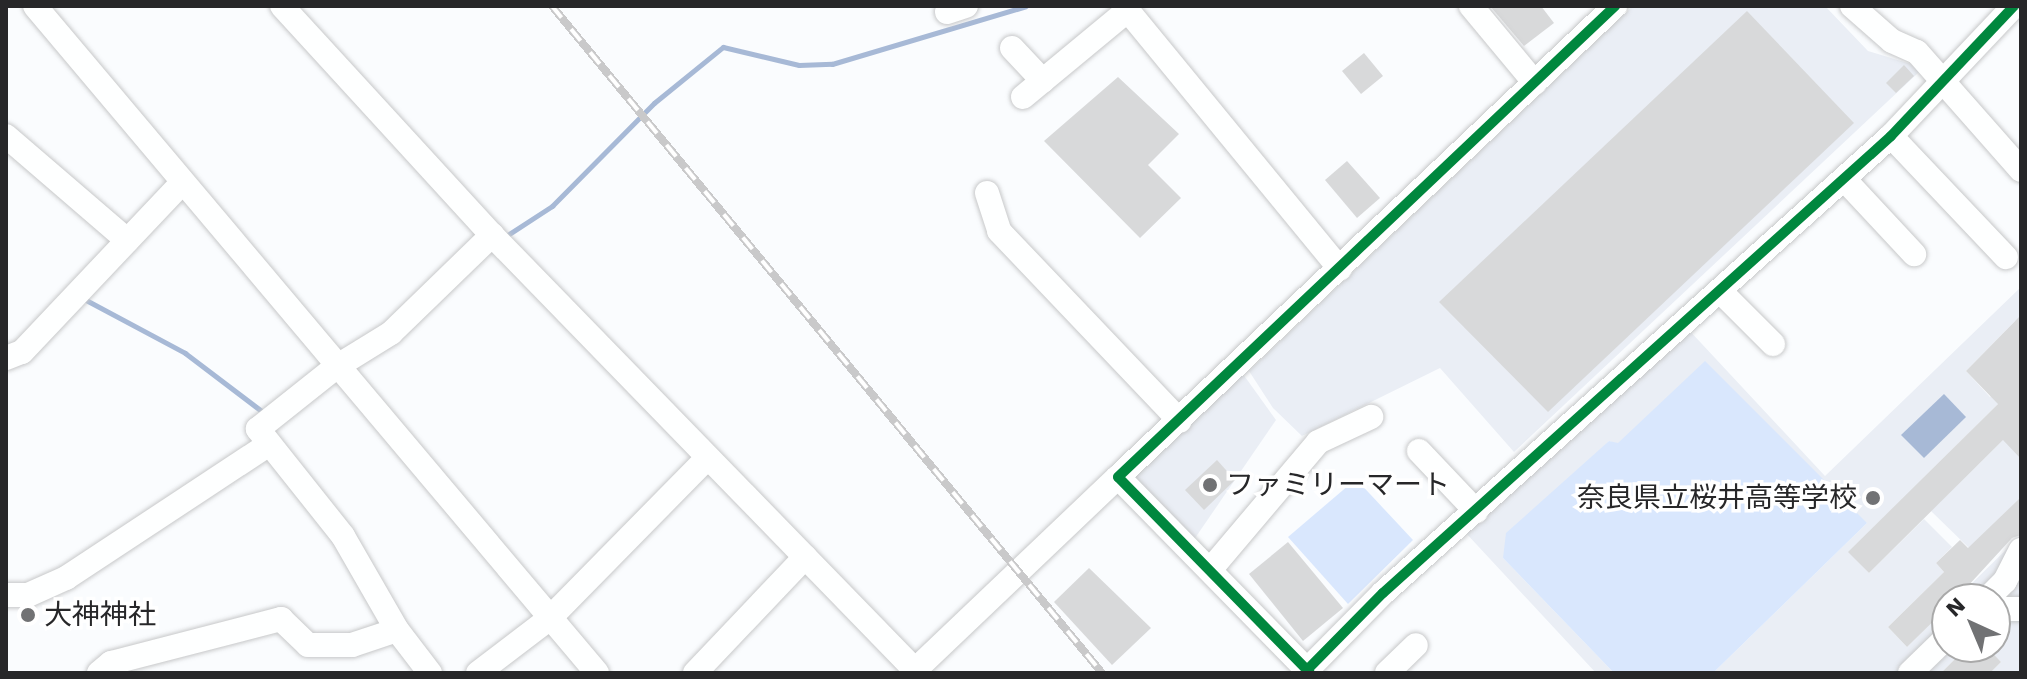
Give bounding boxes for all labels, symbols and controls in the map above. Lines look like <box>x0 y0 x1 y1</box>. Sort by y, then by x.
place label: ファミリーマート <box>1226 468 1450 502</box>
marker: ファミリーマート <box>1201 476 1219 494</box>
place label: 奈良県立桜井高等学校 <box>1577 481 1857 515</box>
marker: 奈良県立桜井高等学校 <box>1864 489 1882 507</box>
north arrow <box>1931 583 2011 663</box>
text: N <box>1941 592 1970 621</box>
place label: 大神神社 <box>44 598 156 632</box>
marker: 大神神社 <box>19 606 37 624</box>

